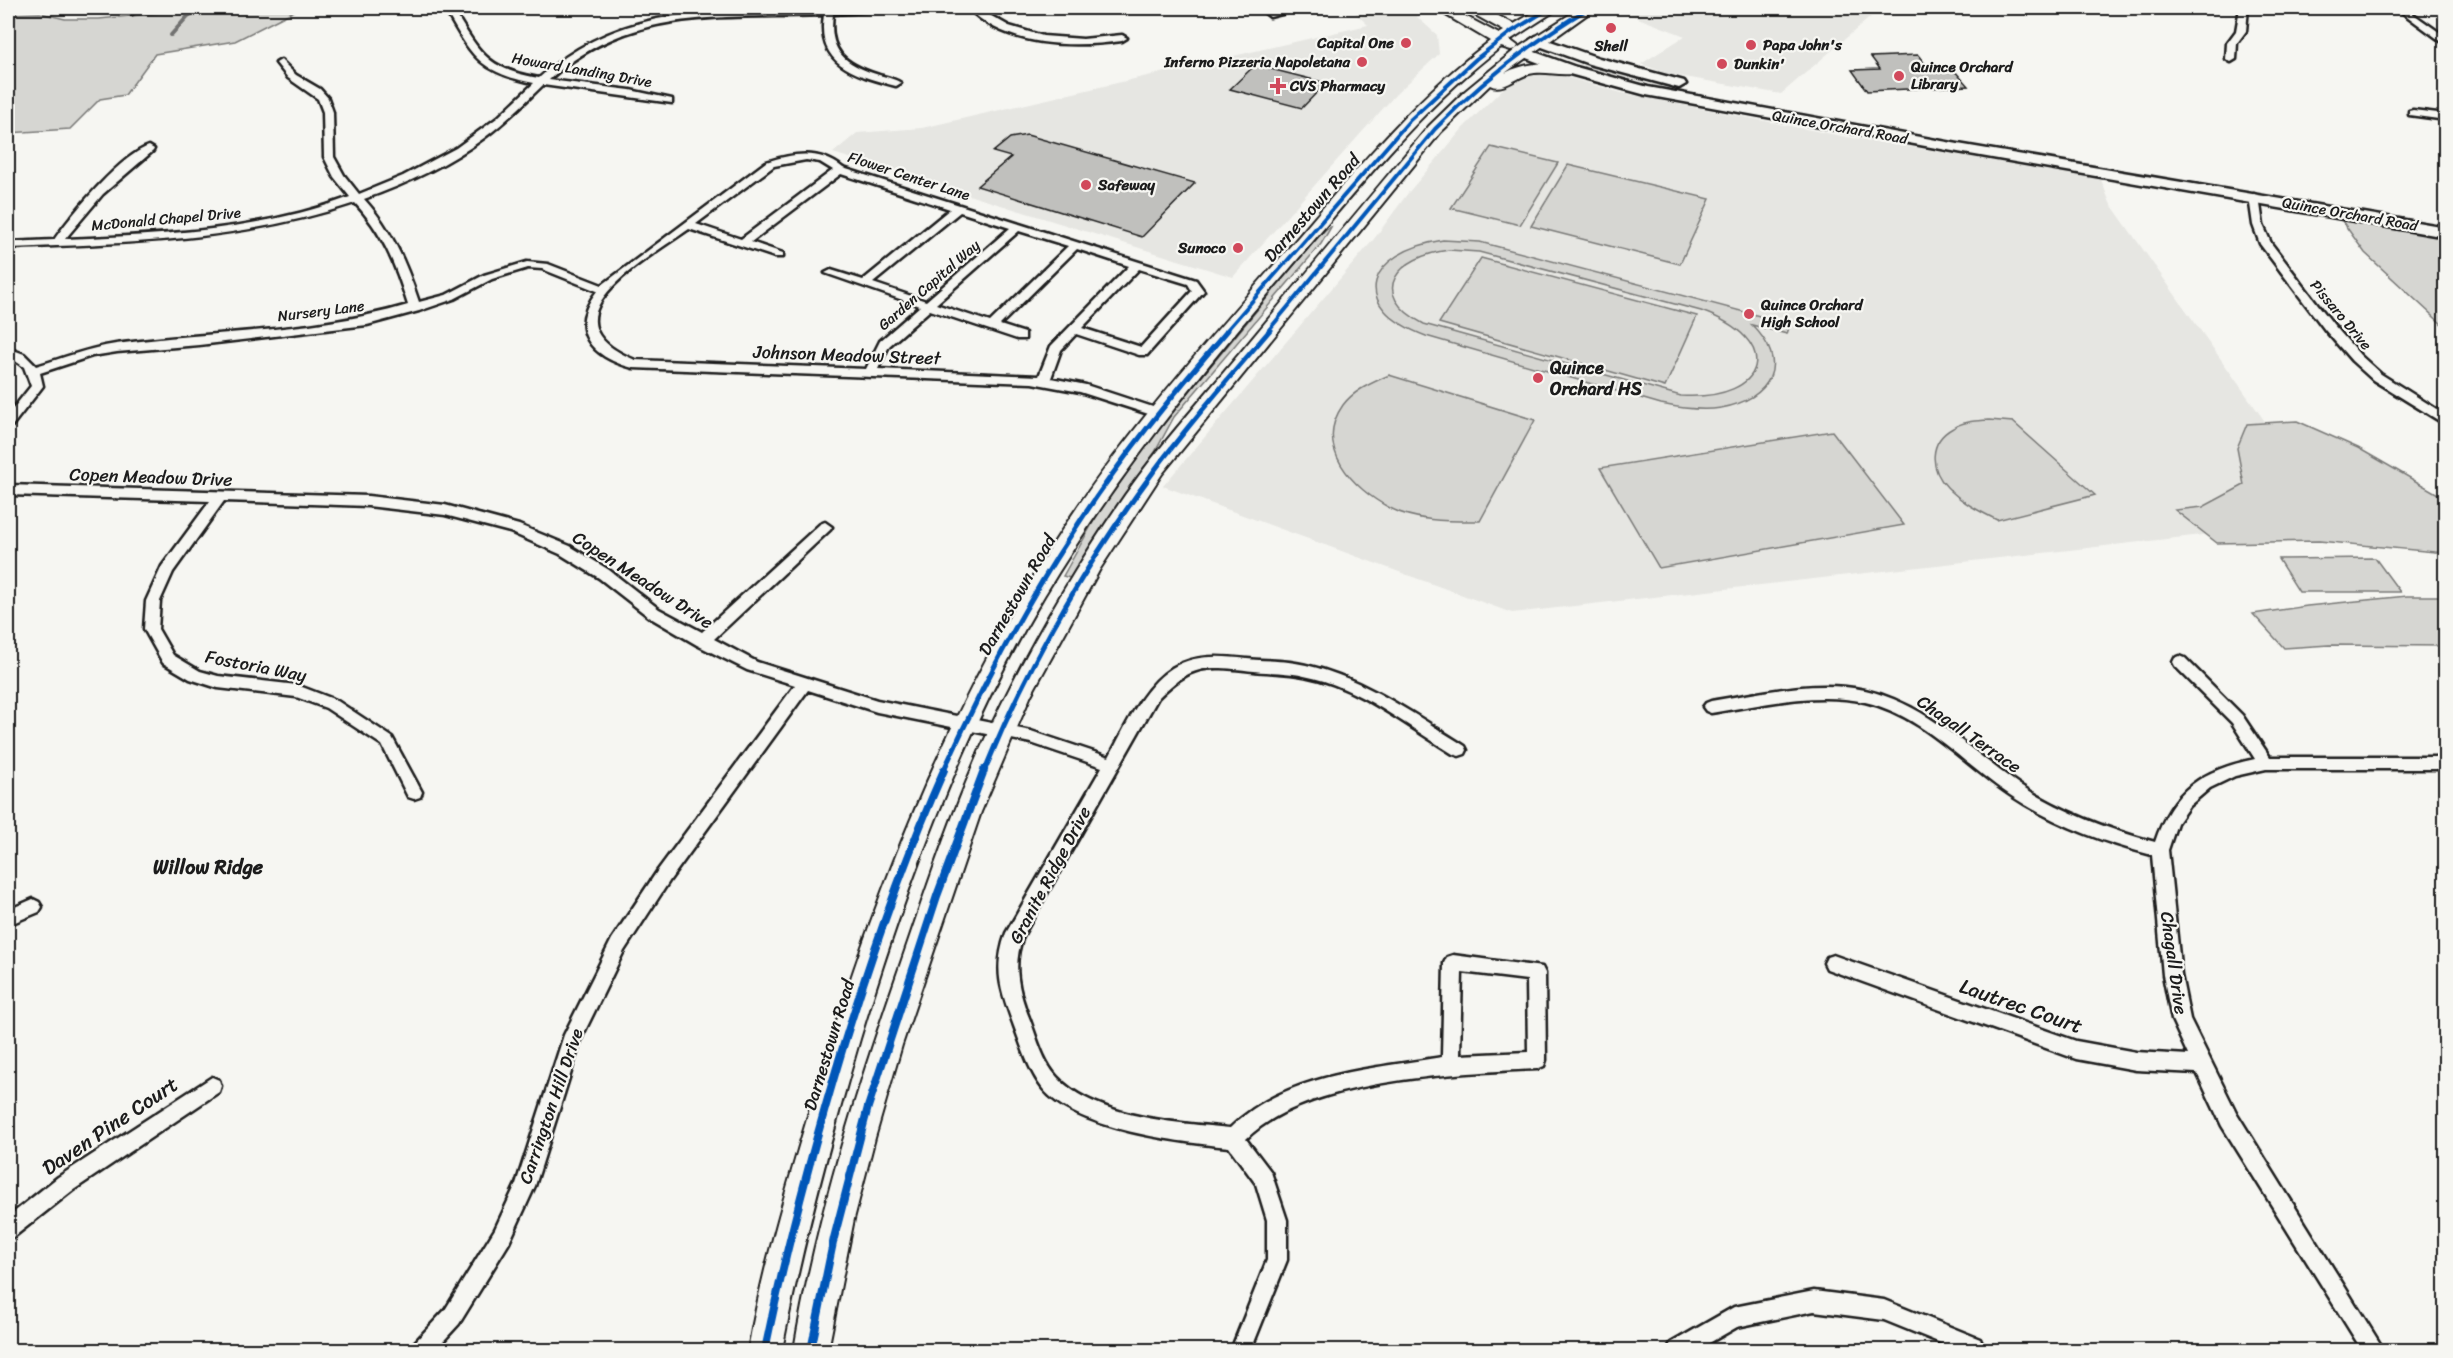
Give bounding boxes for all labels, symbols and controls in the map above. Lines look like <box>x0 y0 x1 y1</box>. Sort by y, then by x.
marker: Shell <box>1604 21 1618 35</box>
place label: Capital One <box>1316 30 1394 56</box>
place label: Papa John's <box>1763 32 1843 58</box>
place label: Shell <box>1593 33 1628 59</box>
marker: Capital One <box>1399 36 1413 50</box>
marker: Papa John's <box>1744 38 1758 52</box>
street label: Howard Landing Drive <box>510 45 654 95</box>
place label: Inferno Pizzeria Napoletana <box>1163 49 1350 75</box>
place label: Dunkin' <box>1734 51 1785 77</box>
place label: Quince Orchard Library <box>1910 54 2014 97</box>
marker: Inferno Pizzeria Napoletana <box>1355 55 1369 69</box>
marker: Dunkin' <box>1715 57 1729 71</box>
marker: Quince Orchard Library <box>1892 69 1906 83</box>
place label: CVS Pharmacy <box>1289 73 1386 99</box>
marker: CVS Pharmacy <box>1271 79 1285 93</box>
street label: Quince Orchard Road <box>1770 102 1911 152</box>
street label: Flower Center Lane <box>845 144 973 208</box>
street label: Darnestown Road <box>1255 145 1370 270</box>
place label: Safeway <box>1097 172 1155 198</box>
marker: Safeway <box>1079 178 1093 192</box>
street label: Quince Orchard Road <box>2280 189 2421 239</box>
street label: McDonald Chapel Drive <box>90 200 242 238</box>
street label: Garden Capital Way <box>872 233 986 337</box>
place label: Sunoco <box>1177 235 1227 261</box>
marker: Sunoco <box>1231 241 1245 255</box>
street label: Pissaro Drive <box>2303 274 2379 357</box>
place label: Quince Orchard High School <box>1760 292 1864 335</box>
street label: Nursery Lane <box>276 293 366 329</box>
marker: Quince Orchard High School <box>1742 307 1756 321</box>
street label: Johnson Meadow Street <box>752 336 942 374</box>
place label: Quince Orchard HS <box>1550 352 1643 405</box>
marker: Quince Orchard HS <box>1531 371 1545 385</box>
street label: Copen Meadow Drive <box>69 458 233 496</box>
street label: Copen Meadow Drive <box>566 522 720 638</box>
street label: Darnestown Road <box>969 527 1066 662</box>
street label: Fostoria Way <box>203 641 310 692</box>
street label: Chagall Terrace <box>1910 686 2028 782</box>
street label: Granite Ridge Drive <box>1000 800 1100 950</box>
district label: Willow Ridge <box>153 850 264 885</box>
street label: Chagall Drive <box>2151 910 2197 1016</box>
street label: Lautrec Court <box>1954 967 2088 1045</box>
street label: Darnestown Road <box>794 974 865 1115</box>
street label: Carrington Hill Drive <box>509 1023 593 1188</box>
street label: Daven Pine Court <box>34 1066 186 1186</box>

